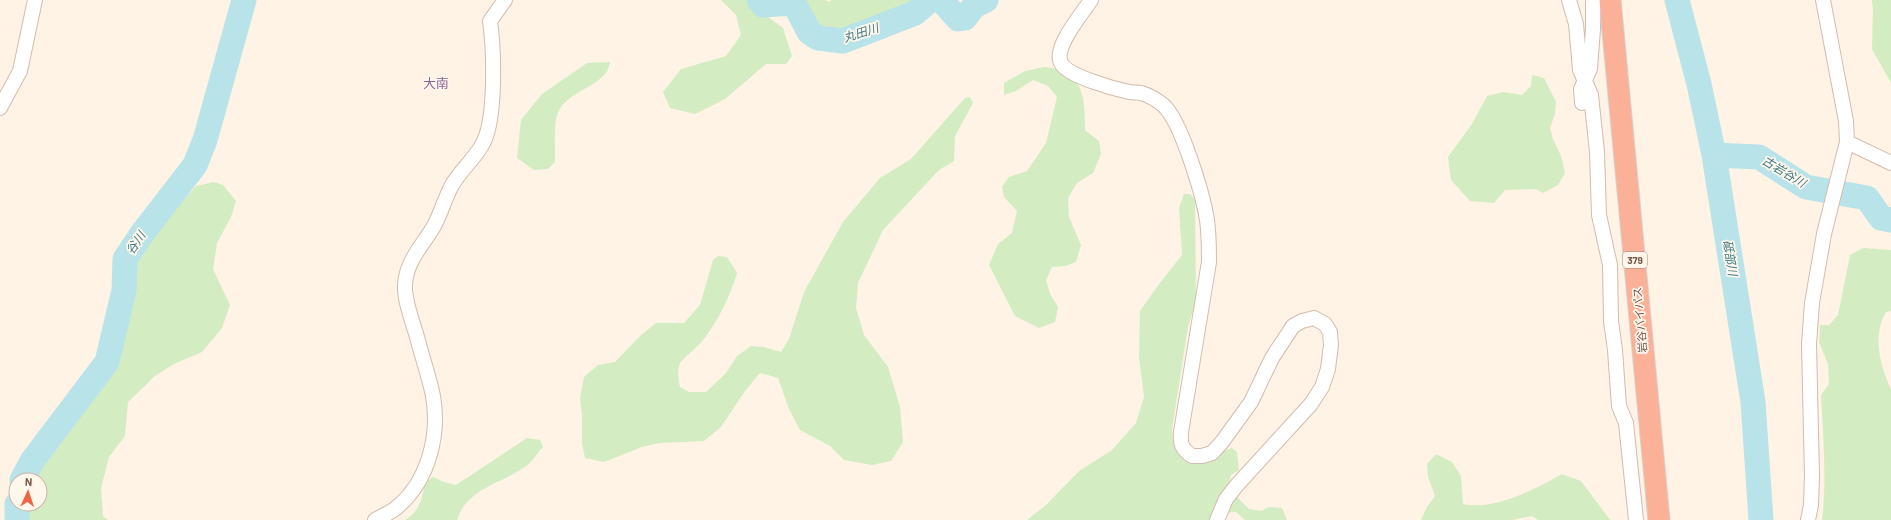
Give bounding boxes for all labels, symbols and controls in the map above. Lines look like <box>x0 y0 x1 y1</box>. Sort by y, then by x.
water label: 丸田川 <box>841 19 882 44</box>
district label: 大南 <box>423 75 449 91</box>
water label: 古岩谷川 <box>1760 153 1810 191</box>
water label: 谷川 <box>123 227 149 256</box>
water label: 砥部川 <box>1721 239 1741 279</box>
road number: 379 <box>1623 252 1647 268</box>
street label: 岩谷バイパス <box>1630 287 1649 353</box>
north arrow <box>8 472 48 512</box>
text: N <box>25 475 33 488</box>

